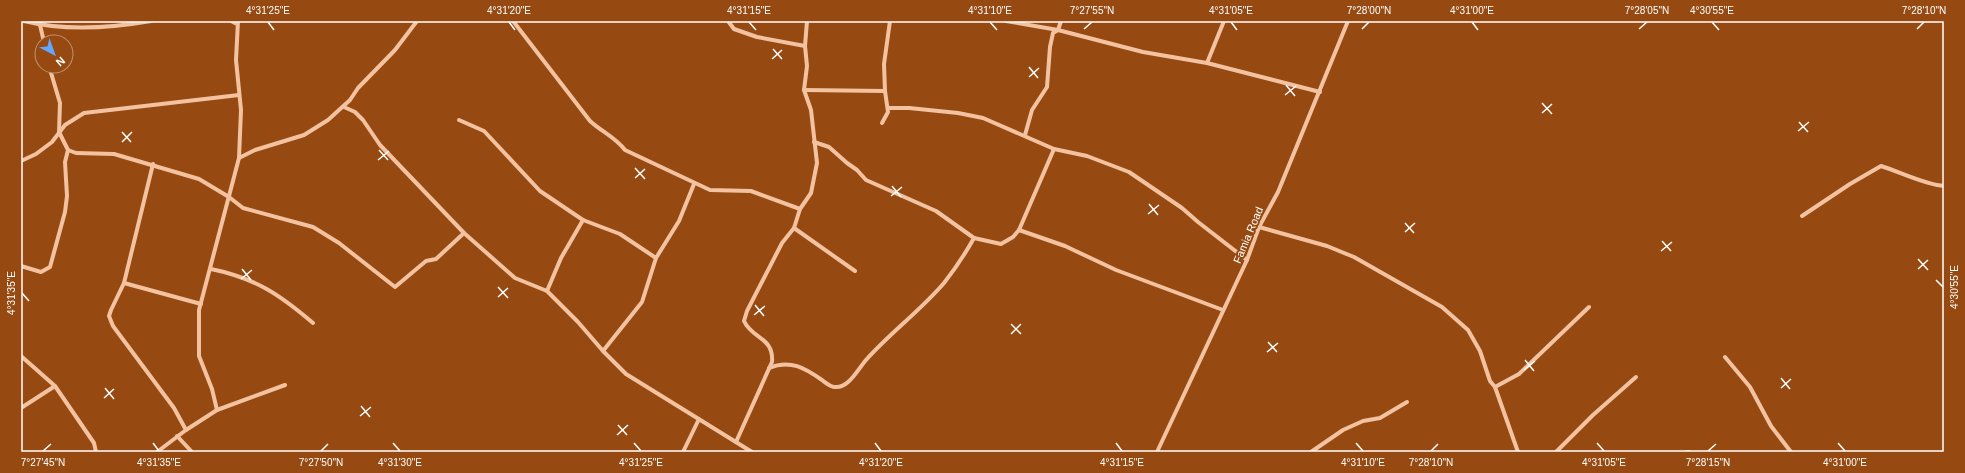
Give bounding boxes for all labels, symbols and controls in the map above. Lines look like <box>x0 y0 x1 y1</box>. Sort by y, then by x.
text: 4°31'25"E <box>246 5 290 16</box>
text: 4°31'20"E <box>487 5 531 16</box>
text: 4°31'15"E <box>727 5 771 16</box>
text: 4°31'10"E <box>968 5 1012 16</box>
text: 7°27'55"N <box>1070 5 1114 16</box>
text: 4°31'05"E <box>1209 5 1253 16</box>
text: 7°28'00"N <box>1347 5 1391 16</box>
text: 4°31'00"E <box>1450 5 1494 16</box>
text: 7°28'05"N <box>1625 5 1669 16</box>
text: 4°30'55"E <box>1690 5 1734 16</box>
text: 7°28'10"N <box>1902 5 1946 16</box>
north arrow <box>34 34 74 74</box>
text: N <box>54 54 67 69</box>
street label: Famia Road <box>1231 205 1265 265</box>
text: 4°30'55"E <box>1949 265 1960 309</box>
text: 4°31'35"E <box>6 271 17 315</box>
text: 7°27'45"N <box>21 457 65 468</box>
text: 4°31'35"E <box>137 457 181 468</box>
text: 7°27'50"N <box>299 457 343 468</box>
text: 4°31'30"E <box>378 457 422 468</box>
text: 4°31'25"E <box>619 457 663 468</box>
text: 4°31'20"E <box>859 457 903 468</box>
text: 4°31'15"E <box>1100 457 1144 468</box>
text: 4°31'10"E <box>1341 457 1385 468</box>
text: 7°28'10"N <box>1409 457 1453 468</box>
text: 4°31'05"E <box>1582 457 1626 468</box>
text: 7°28'15"N <box>1686 457 1730 468</box>
text: 4°31'00"E <box>1823 457 1867 468</box>

